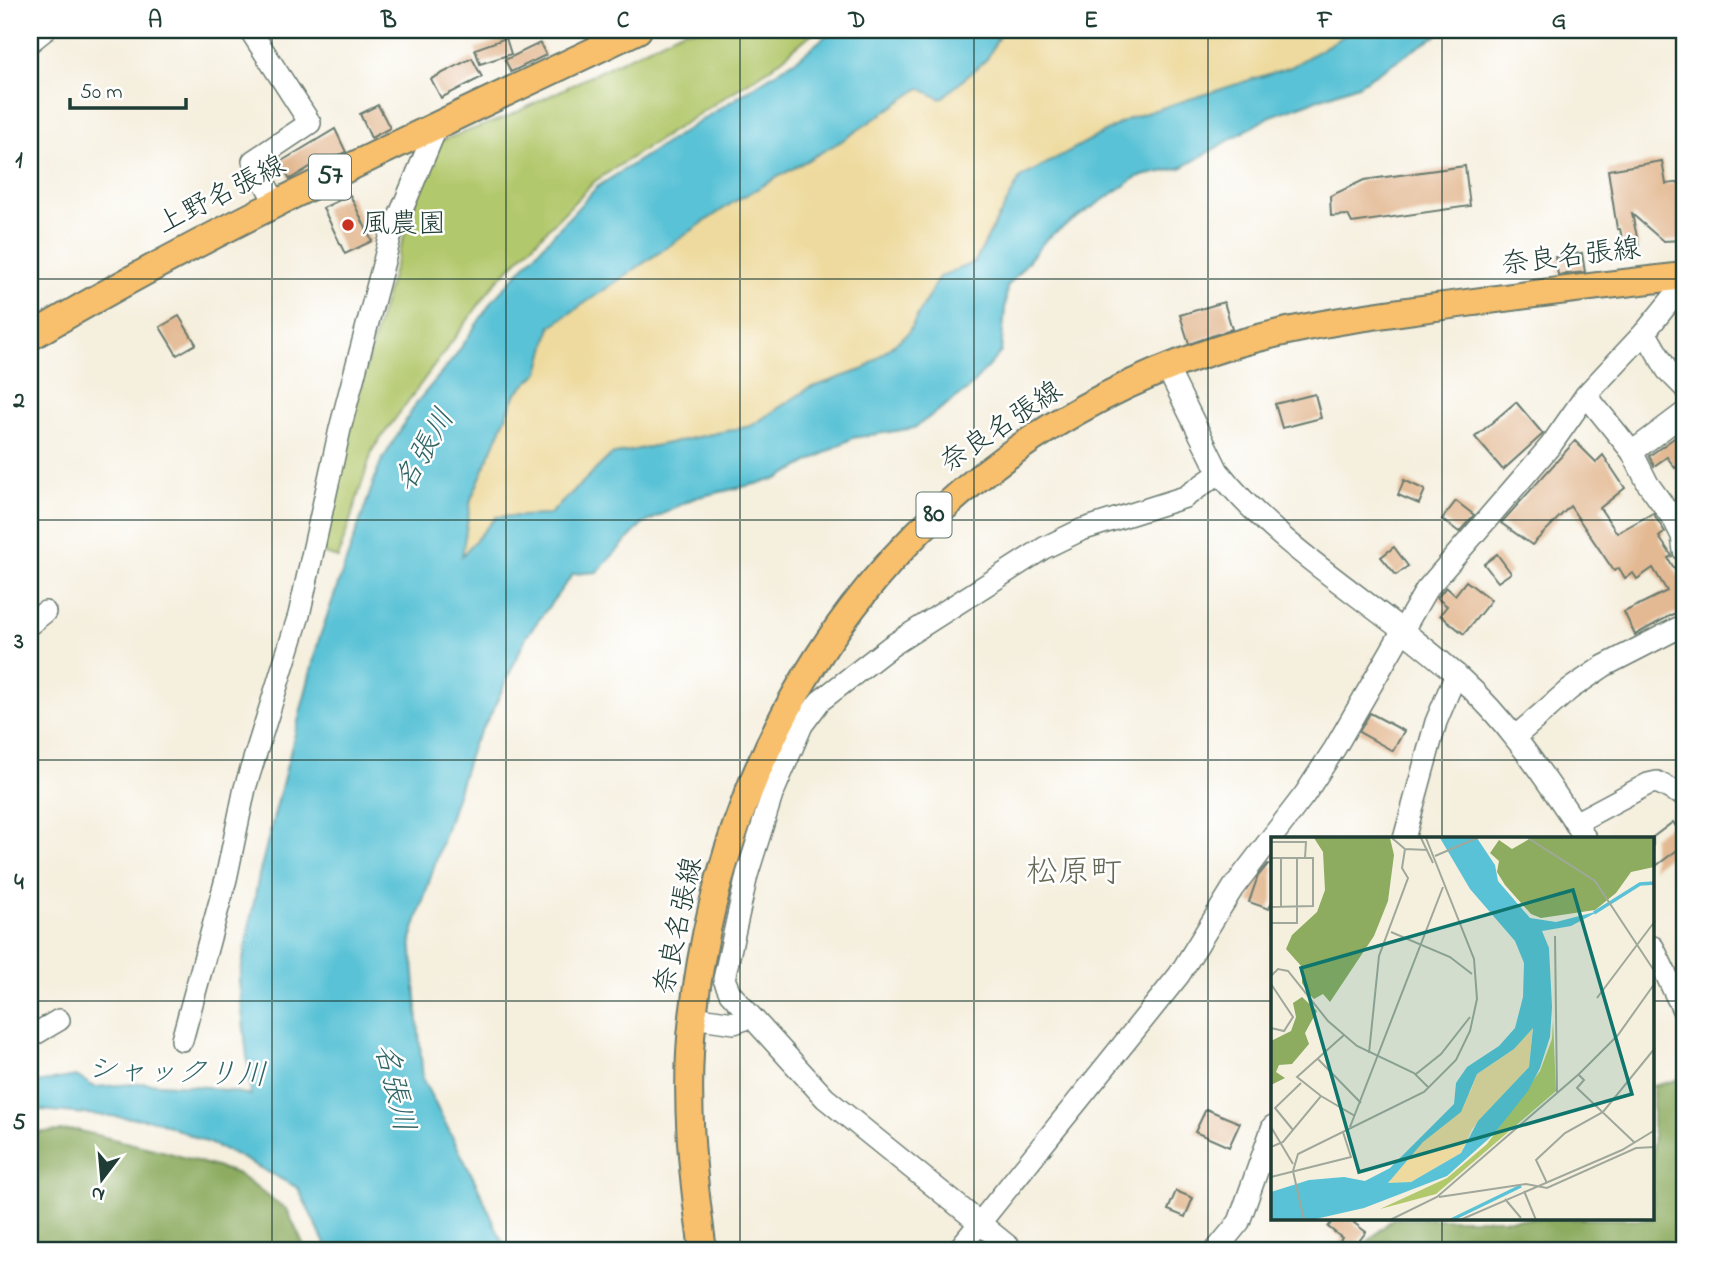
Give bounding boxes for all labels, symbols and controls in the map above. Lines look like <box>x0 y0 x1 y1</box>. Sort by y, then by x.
text: A <box>148 5 162 38</box>
text: B <box>380 5 397 38</box>
text: C <box>617 5 630 38</box>
text: D <box>848 5 865 38</box>
text: E <box>1084 5 1098 38</box>
text: F <box>1317 5 1333 38</box>
text: G <box>1552 5 1566 38</box>
scale bar <box>70 66 186 110</box>
text: 50 m <box>80 78 123 108</box>
text: 1 <box>15 145 23 178</box>
street label: 上野名張線 <box>150 146 294 246</box>
road number: 57 <box>309 154 351 200</box>
place label: 風農園 <box>362 205 446 246</box>
marker: 風農園 <box>340 217 356 233</box>
street label: 奈良名張線 <box>1499 229 1643 287</box>
street label: 奈良名張線 <box>932 372 1072 484</box>
text: 2 <box>12 385 25 418</box>
water label: 名張川 <box>384 401 468 501</box>
road number: 80 <box>916 492 951 538</box>
text: 3 <box>13 626 24 659</box>
inset map <box>1271 837 1654 1220</box>
district label: 松原町 <box>1026 850 1122 897</box>
street label: 奈良名張線 <box>645 853 715 999</box>
text: 4 <box>14 867 24 900</box>
water label: 名張川 <box>361 1039 425 1137</box>
water label: シャックリ川 <box>86 1049 268 1099</box>
text: 5 <box>12 1107 26 1140</box>
north arrow <box>66 1144 136 1214</box>
text: N <box>88 1178 108 1208</box>

